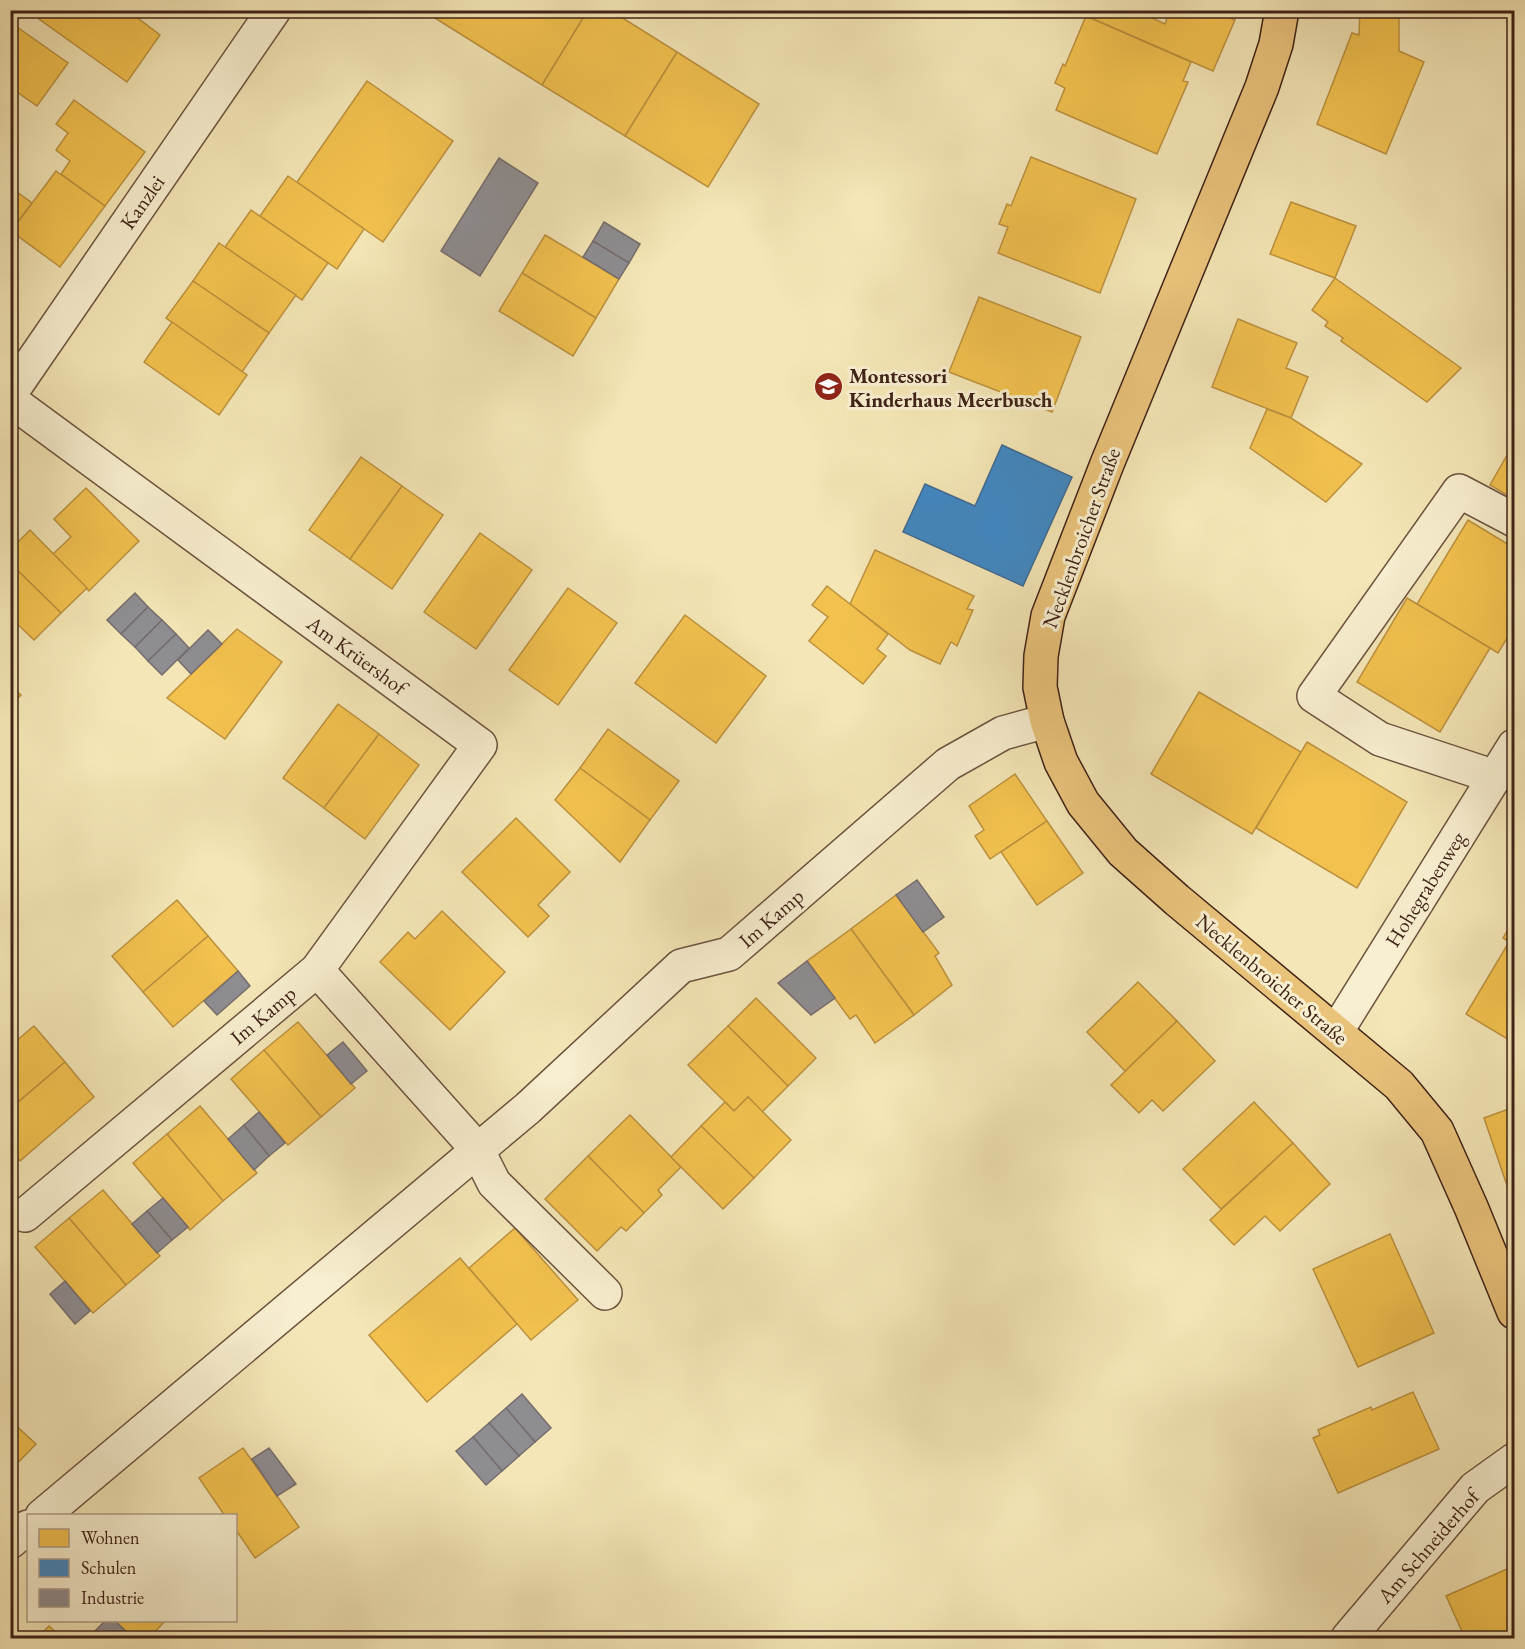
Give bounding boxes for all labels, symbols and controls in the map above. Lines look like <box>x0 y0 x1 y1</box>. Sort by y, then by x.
street label: Kanzlei <box>114 170 170 234</box>
place label: Montessori Kinderhaus Meerbusch <box>849 362 1053 413</box>
school or university icon: Montessori Kinderhaus Meerbusch <box>812 371 844 403</box>
street label: Necklenbroicher Straße <box>1036 444 1126 632</box>
street label: Am Krüershof <box>301 609 414 702</box>
street label: Hohegrabenweg <box>1379 825 1472 952</box>
street label: Im Kamp <box>733 882 809 954</box>
street label: Necklenbroicher Straße <box>1191 908 1353 1050</box>
street label: Im Kamp <box>225 980 301 1050</box>
street label: Am Schneiderhof <box>1370 1482 1486 1609</box>
legend <box>27 1514 237 1622</box>
text: Wohnen <box>81 1526 140 1549</box>
text: Schulen <box>81 1556 137 1579</box>
text: Industrie <box>81 1586 144 1609</box>

